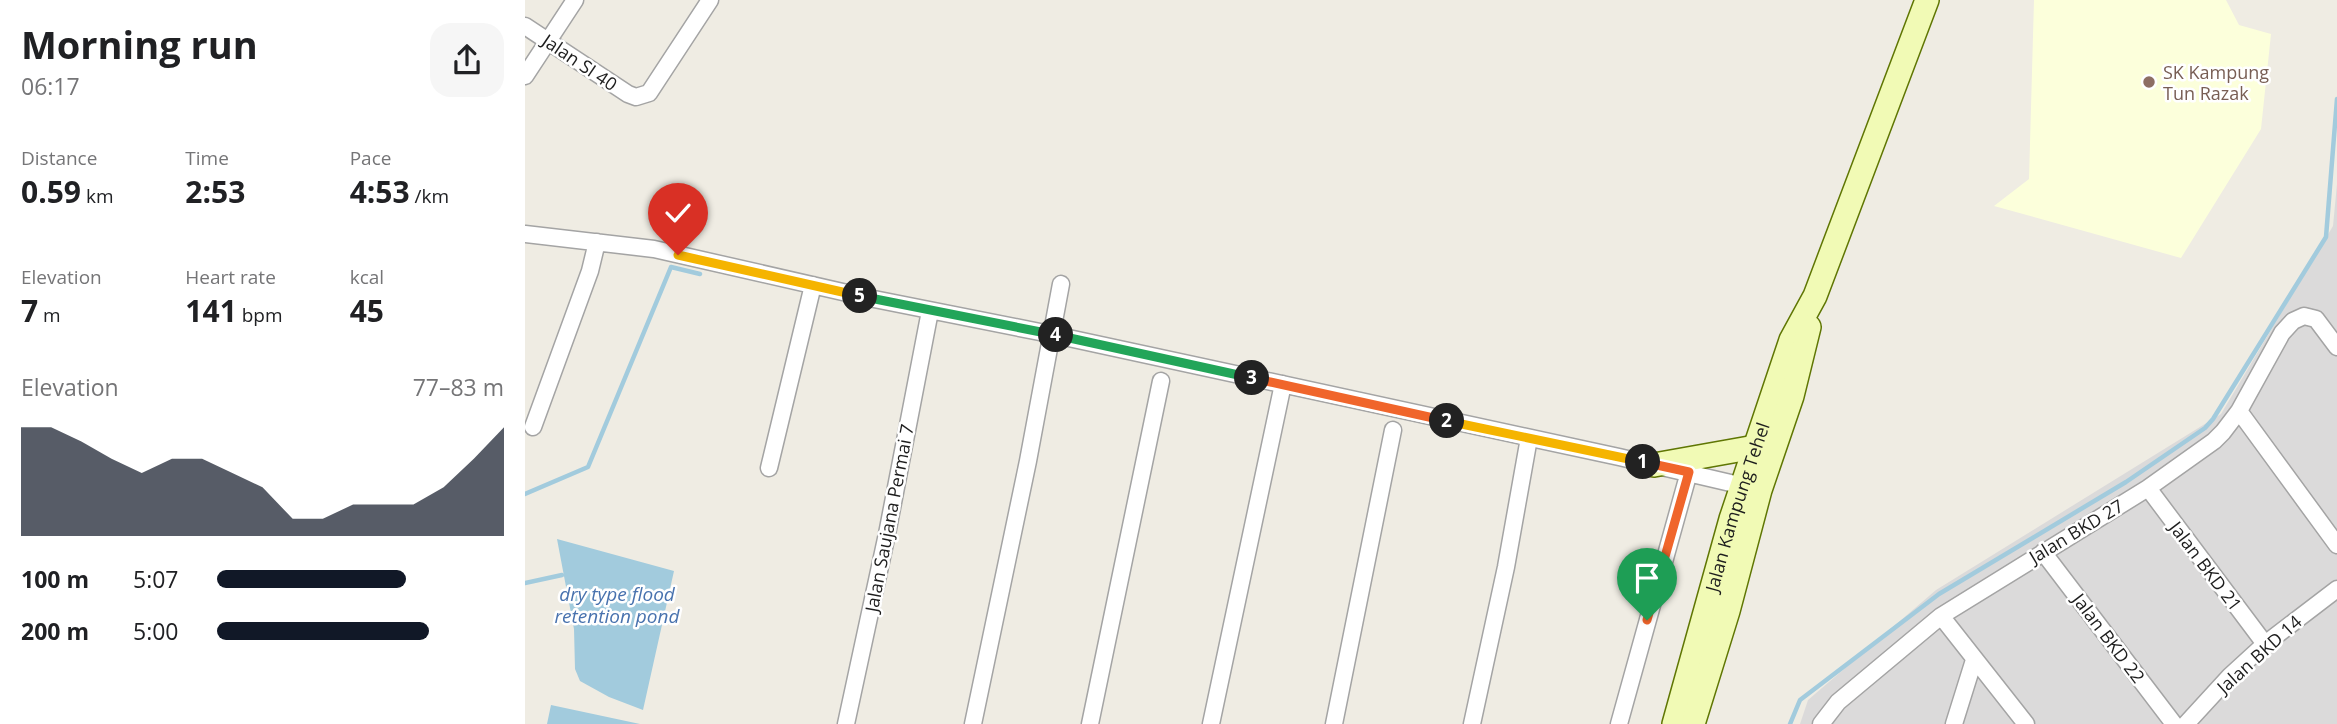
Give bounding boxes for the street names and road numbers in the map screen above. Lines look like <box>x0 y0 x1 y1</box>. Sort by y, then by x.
street label: Jalan SI 40 <box>536 27 622 96</box>
street label: Jalan Kampung Tehel <box>1699 419 1775 596</box>
street label: Jalan Saujana Permai 7 <box>859 422 919 616</box>
street label: Jalan BKD 27 <box>2023 493 2128 570</box>
street label: Jalan BKD 21 <box>2163 515 2248 616</box>
street label: Jalan BKD 22 <box>2066 587 2151 688</box>
street label: Jalan BKD 14 <box>2210 610 2306 700</box>

